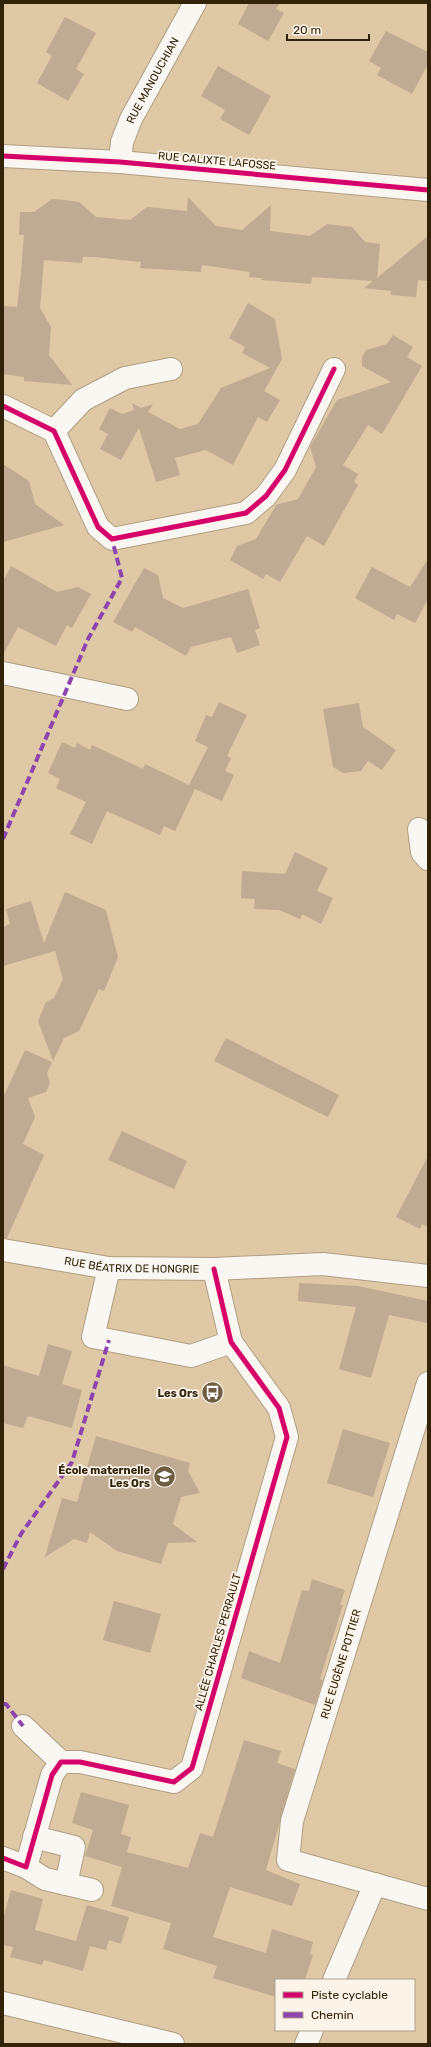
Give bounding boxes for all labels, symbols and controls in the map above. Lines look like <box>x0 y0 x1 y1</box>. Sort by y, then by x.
scale bar <box>287 16 369 42</box>
text: 20 m <box>293 23 321 37</box>
street label: RUE MANOUCHIAN <box>123 35 181 125</box>
street label: RUE CALIXTE LAFOSSE <box>157 149 277 173</box>
street label: RUE BÉATRIX DE HONGRIE <box>63 1254 200 1275</box>
bus stop icon: Les Ors <box>200 1380 226 1406</box>
place label: Les Ors <box>158 1387 198 1400</box>
school or university icon: École maternelle Les Ors <box>152 1463 178 1489</box>
place label: École maternelle Les Ors <box>58 1464 150 1490</box>
street label: ALLÉE CHARLES PERRAULT <box>192 1571 244 1712</box>
street label: RUE EUGÈNE POTTIER <box>318 1608 364 1720</box>
legend <box>275 1979 415 2031</box>
text: Piste cyclable <box>311 1988 388 2002</box>
text: Chemin <box>311 2008 354 2022</box>

